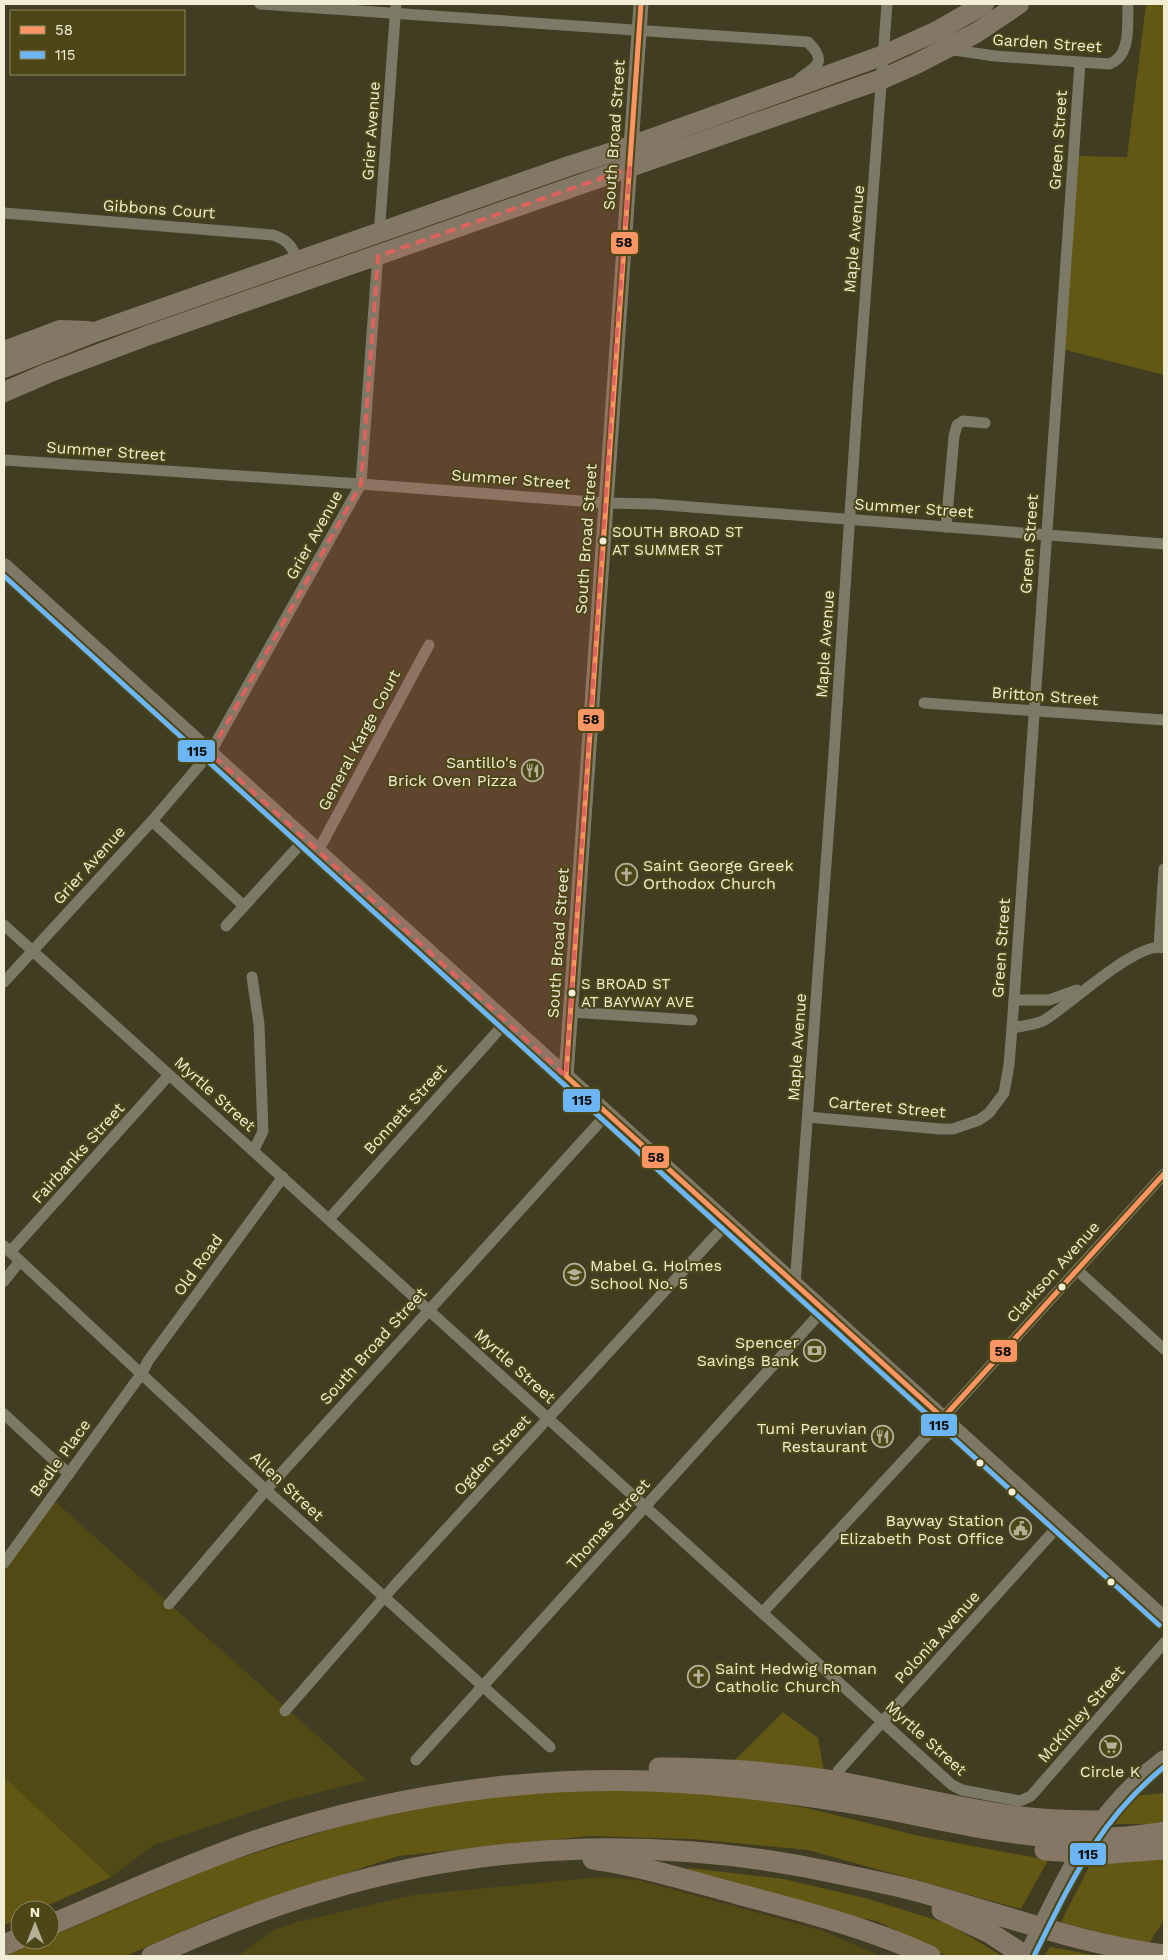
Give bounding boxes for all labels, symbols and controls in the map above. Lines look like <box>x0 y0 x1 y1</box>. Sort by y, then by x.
legend <box>10 10 185 75</box>
text: 58 <box>55 21 73 39</box>
street label: Garden Street <box>992 30 1103 56</box>
text: 115 <box>55 46 75 64</box>
street label: South Broad Street <box>599 59 629 211</box>
street label: Grier Avenue <box>358 81 384 181</box>
street label: Green Street <box>1045 89 1071 190</box>
street label: Maple Avenue <box>840 184 868 294</box>
street label: Gibbons Court <box>102 196 216 222</box>
line badge: 58 <box>610 231 639 255</box>
text: 58 <box>616 234 633 250</box>
street label: Summer Street <box>46 437 167 465</box>
street label: South Broad Street <box>571 463 601 615</box>
street label: Summer Street <box>451 465 572 493</box>
street label: Grier Avenue <box>282 487 346 583</box>
street label: Green Street <box>1016 493 1042 594</box>
street label: Summer Street <box>854 494 975 522</box>
place label: SOUTH BROAD ST AT SUMMER ST <box>612 523 743 559</box>
marker: SOUTH BROAD ST AT SUMMER ST <box>598 536 608 546</box>
street label: Maple Avenue <box>812 589 838 699</box>
street label: General Karge Court <box>314 666 404 814</box>
street label: Britton Street <box>991 683 1099 709</box>
line badge: 58 <box>577 708 605 732</box>
text: 58 <box>583 711 600 727</box>
line badge: 115 <box>177 739 216 763</box>
text: 115 <box>187 743 207 759</box>
place label: Santillo's Brick Oven Pizza <box>388 753 517 790</box>
restaurant icon: Santillo's Brick Oven Pizza <box>521 759 545 783</box>
street label: Grier Avenue <box>49 822 129 908</box>
place label: Saint George Greek Orthodox Church <box>643 856 794 893</box>
church icon: Saint George Greek Orthodox Church <box>615 862 639 886</box>
street label: South Broad Street <box>543 867 573 1019</box>
street label: Green Street <box>988 897 1014 998</box>
place label: S BROAD ST AT BAYWAY AVE <box>581 975 694 1011</box>
marker: S BROAD ST AT BAYWAY AVE <box>567 988 577 998</box>
street label: Maple Avenue <box>784 992 810 1102</box>
street label: Myrtle Street <box>171 1053 260 1136</box>
street label: Bonnett Street <box>360 1060 451 1158</box>
line badge: 115 <box>562 1088 601 1113</box>
text: 115 <box>572 1092 592 1108</box>
street label: Carteret Street <box>828 1092 947 1122</box>
street label: Fairbanks Street <box>28 1099 128 1207</box>
line badge: 58 <box>641 1145 670 1169</box>
text: 58 <box>648 1149 665 1165</box>
street label: Clarkson Avenue <box>1003 1217 1103 1327</box>
street label: Old Road <box>169 1231 227 1299</box>
place label: Mabel G. Holmes School No. 5 <box>590 1256 722 1293</box>
school or university icon: Mabel G. Holmes School No. 5 <box>562 1262 586 1286</box>
unlabelled marker <box>1057 1282 1067 1292</box>
street label: South Broad Street <box>315 1283 431 1408</box>
street label: Myrtle Street <box>471 1325 560 1408</box>
place label: Spencer Savings Bank <box>697 1333 799 1370</box>
bank icon: Spencer Savings Bank <box>803 1339 827 1363</box>
line badge: 58 <box>989 1339 1018 1363</box>
text: 58 <box>995 1343 1012 1359</box>
street label: Ogden Street <box>450 1411 534 1499</box>
line badge: 115 <box>920 1413 958 1437</box>
street label: Bedle Place <box>26 1416 94 1500</box>
text: 115 <box>929 1417 949 1433</box>
place label: Tumi Peruvian Restaurant <box>757 1419 867 1456</box>
restaurant icon: Tumi Peruvian Restaurant <box>871 1425 895 1449</box>
street label: Allen Street <box>246 1447 328 1525</box>
unlabelled marker <box>975 1458 985 1468</box>
street label: Thomas Street <box>562 1475 654 1573</box>
unlabelled marker <box>1007 1487 1017 1497</box>
place label: Bayway Station Elizabeth Post Office <box>839 1511 1004 1548</box>
public building icon: Bayway Station Elizabeth Post Office <box>1008 1517 1032 1541</box>
unlabelled marker <box>1106 1577 1116 1587</box>
street label: Polonia Avenue <box>890 1587 984 1687</box>
place label: Saint Hedwig Roman Catholic Church <box>715 1659 877 1696</box>
street label: McKinley Street <box>1034 1661 1129 1766</box>
church icon: Saint Hedwig Roman Catholic Church <box>687 1665 711 1689</box>
street label: Myrtle Street <box>882 1697 971 1780</box>
supermarket icon: Circle K <box>1098 1735 1122 1759</box>
place label: Circle K <box>1080 1762 1141 1781</box>
line badge: 115 <box>1069 1842 1107 1866</box>
text: 115 <box>1078 1846 1098 1862</box>
north arrow <box>10 1900 60 1950</box>
text: N <box>30 1904 40 1920</box>

